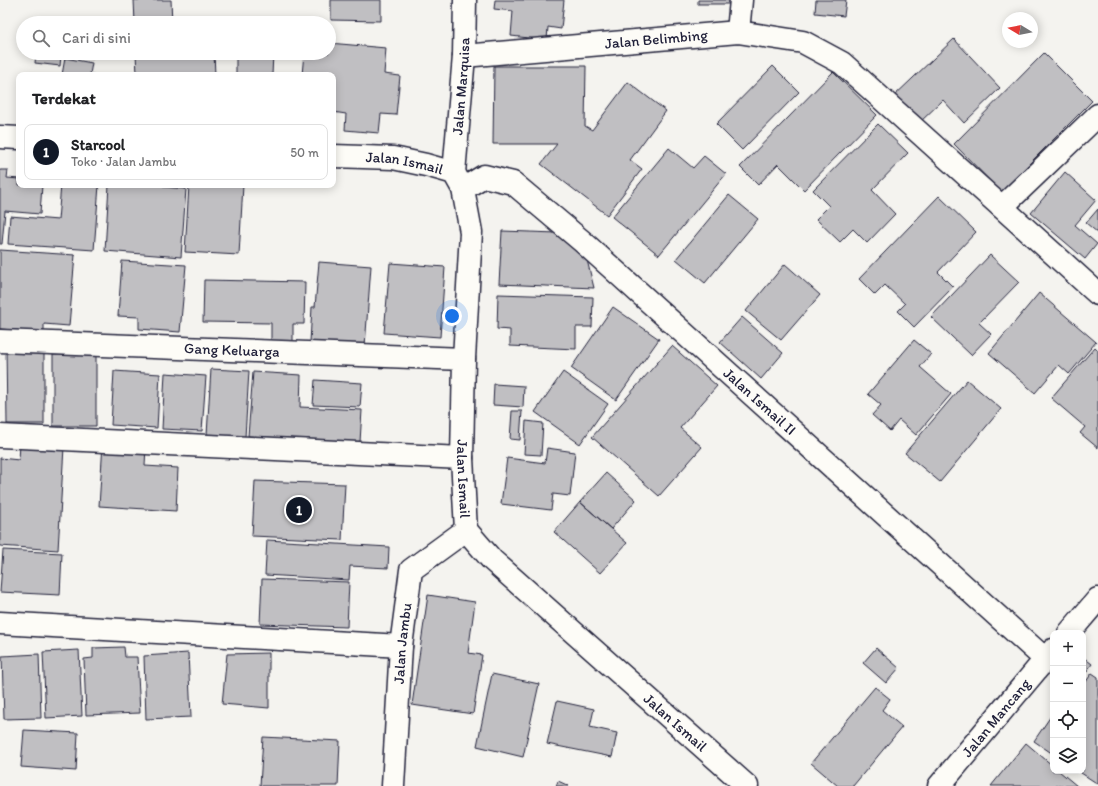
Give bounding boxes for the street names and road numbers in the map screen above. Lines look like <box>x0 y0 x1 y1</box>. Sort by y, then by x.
street label: Jalan Belimbing <box>604 26 709 53</box>
street label: Jalan Marquisa <box>448 37 473 136</box>
street label: Jalan Ismail <box>365 148 446 179</box>
street label: Gang Keluarga <box>184 339 281 361</box>
street label: Jalan Ismail II <box>720 364 800 439</box>
street label: Jalan Ismail <box>453 439 474 519</box>
street label: Jalan Jambu <box>390 602 416 684</box>
street label: Jalan Mancang <box>958 675 1034 761</box>
street label: Jalan Ismail <box>640 690 711 756</box>

